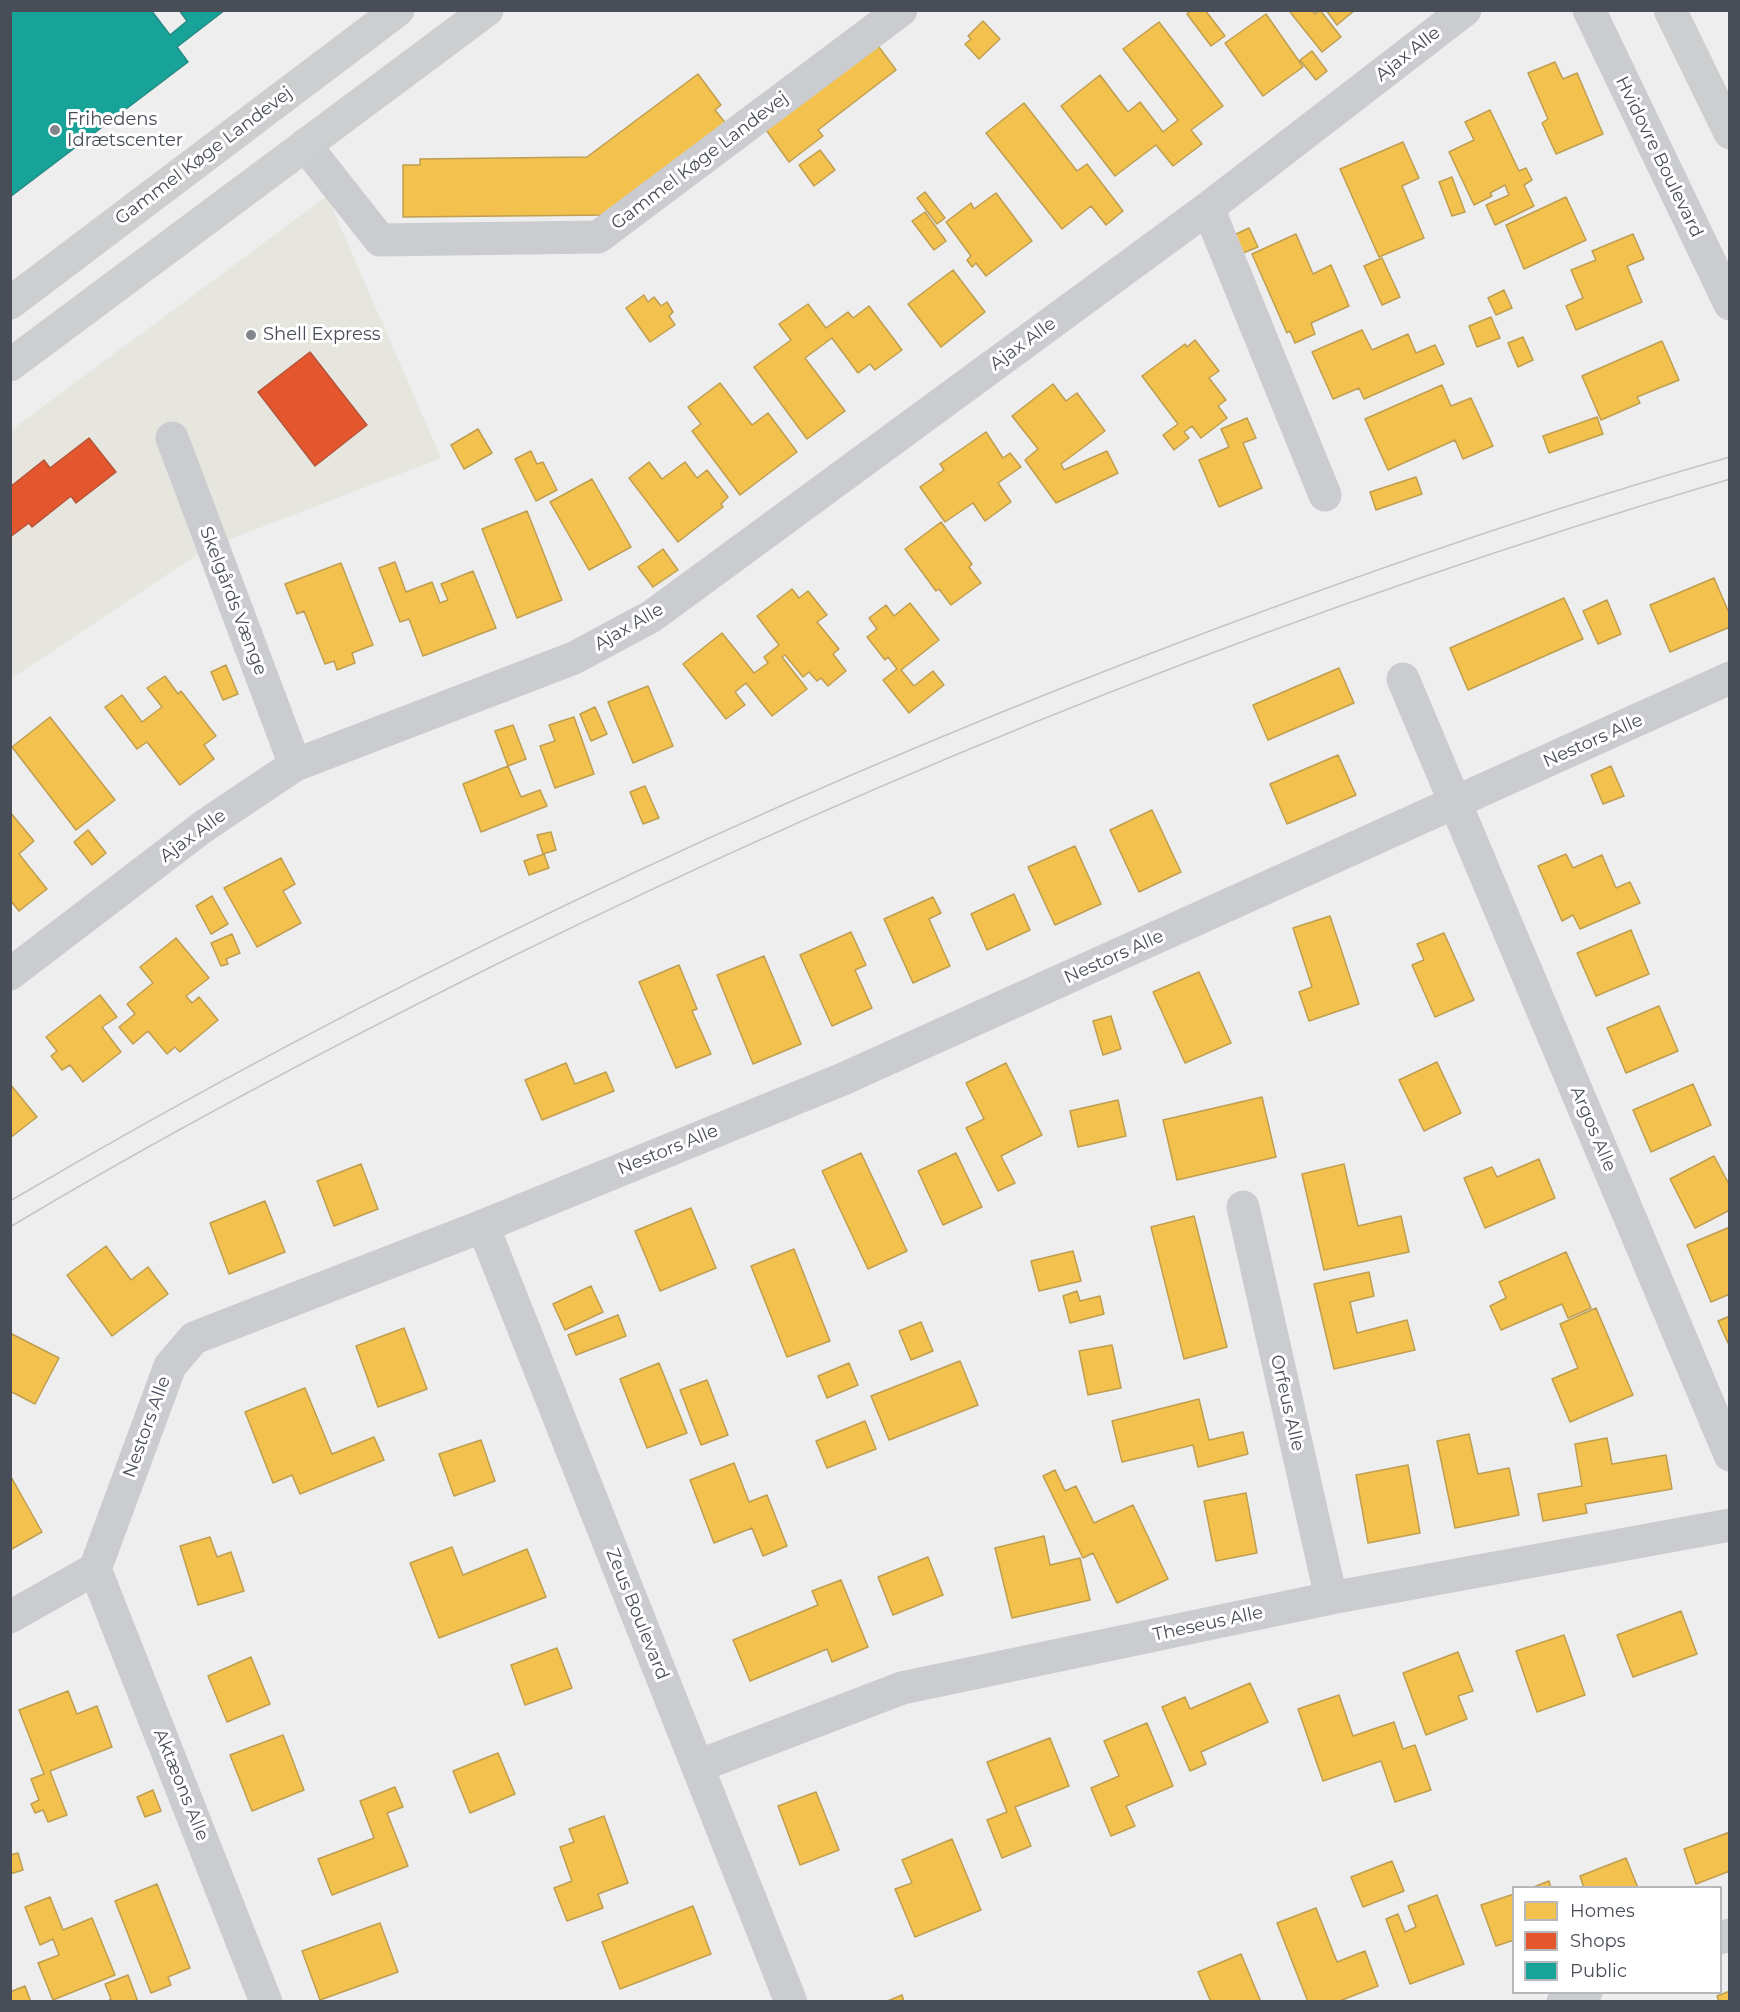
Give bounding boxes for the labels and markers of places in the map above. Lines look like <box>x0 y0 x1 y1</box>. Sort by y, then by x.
place label: Frihedens Idrætscenter <box>67 109 183 152</box>
marker: Frihedens Idrætscenter <box>48 123 62 137</box>
place label: Shell Express <box>263 324 381 346</box>
marker: Shell Express <box>244 328 258 342</box>

